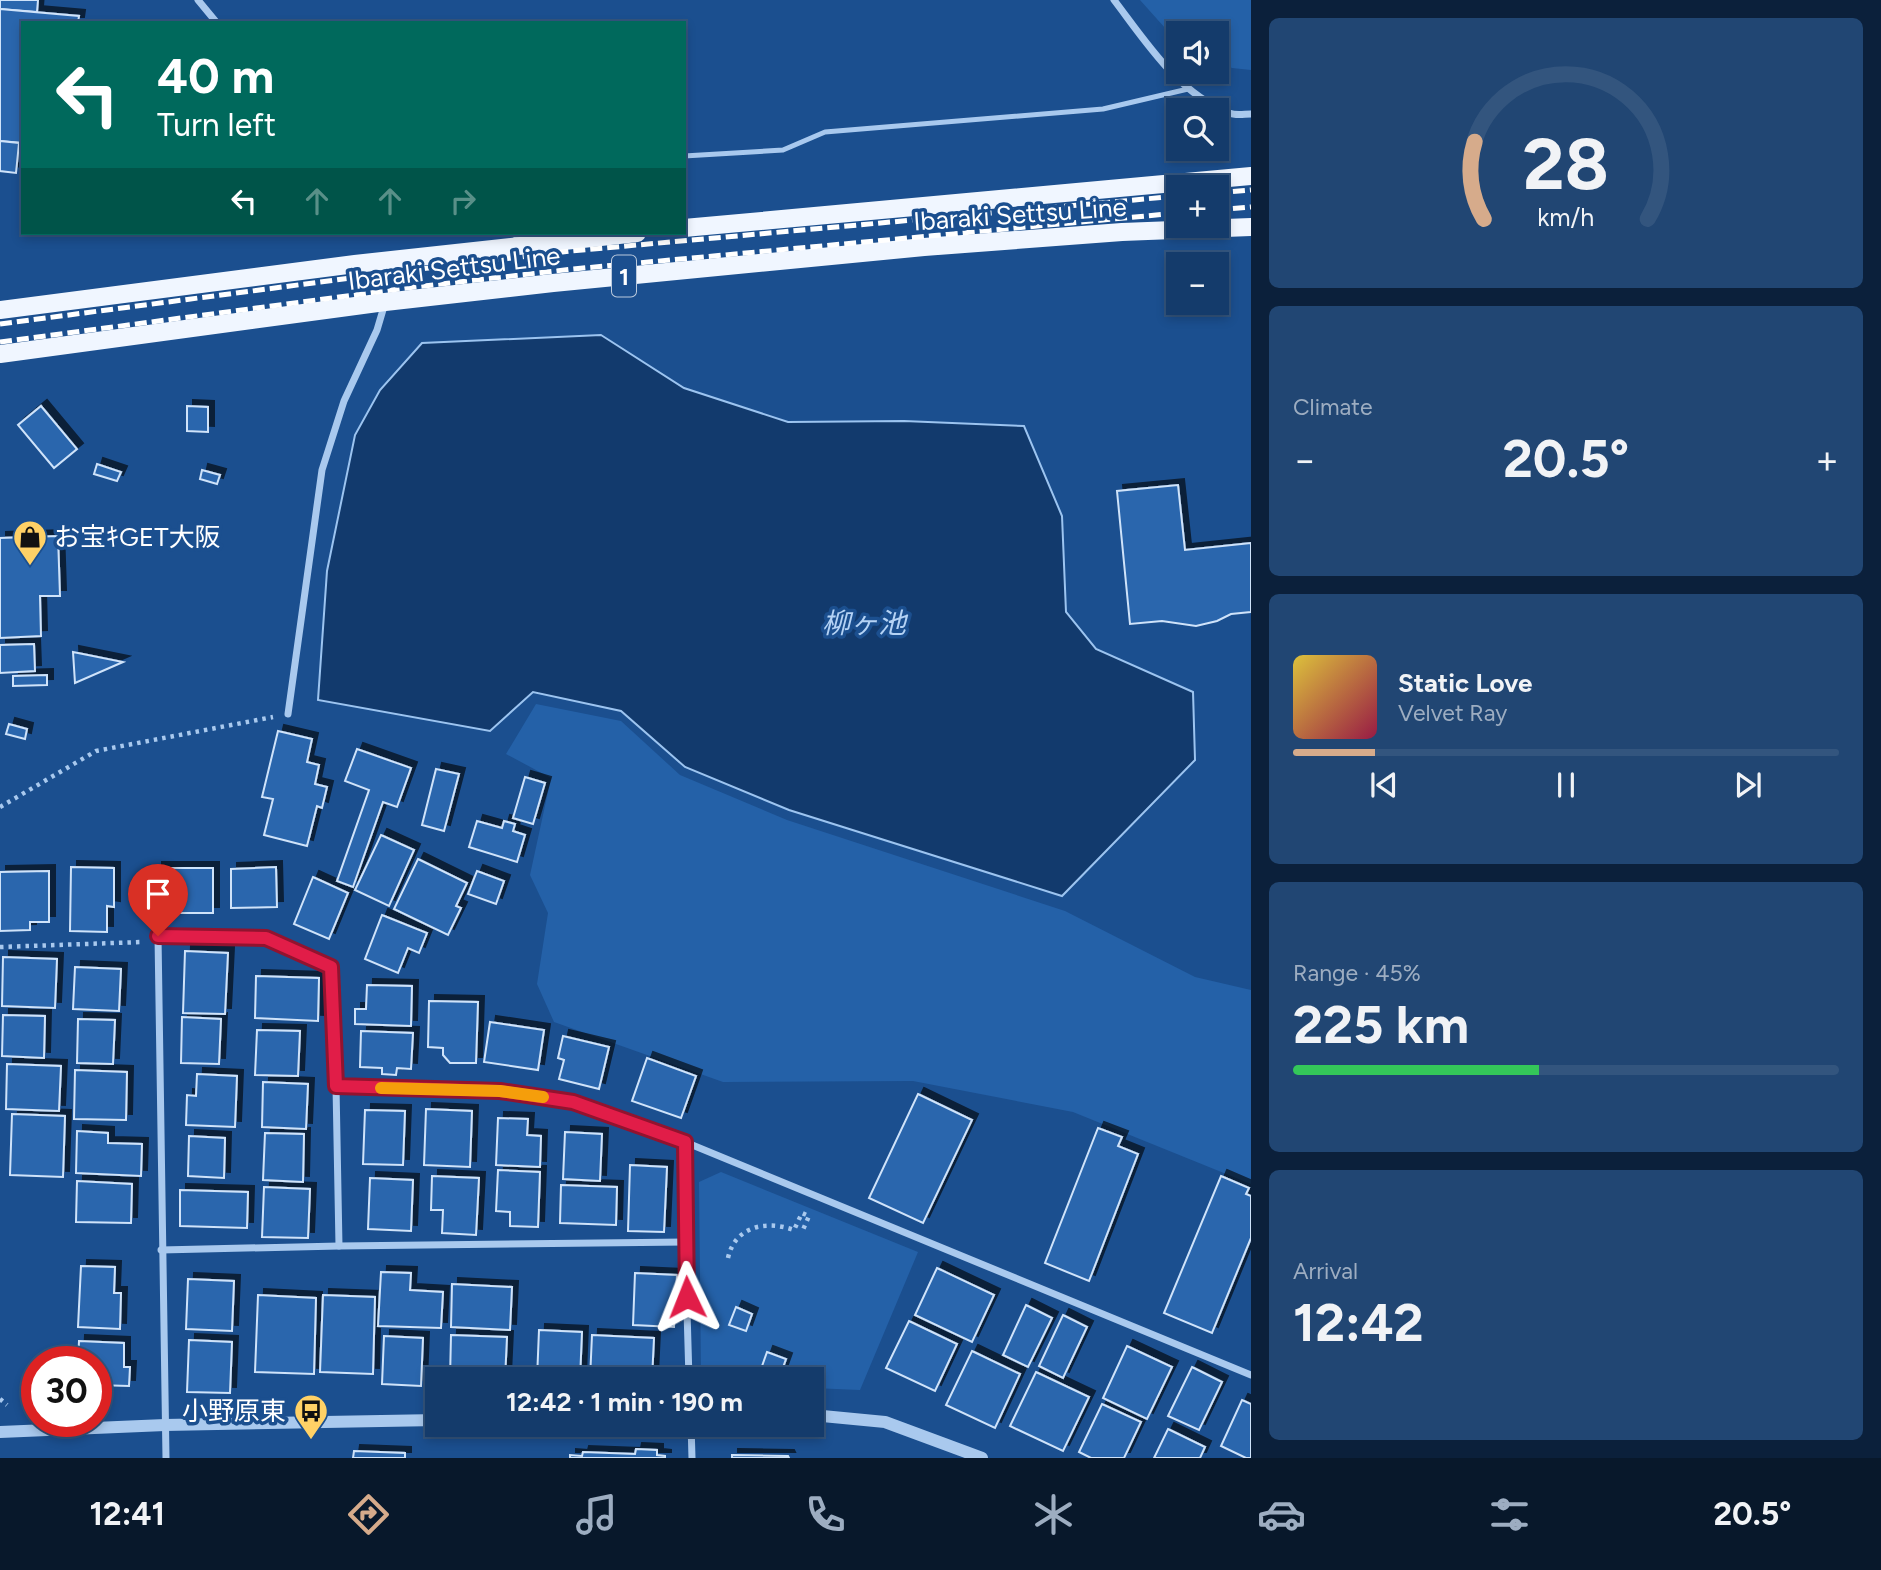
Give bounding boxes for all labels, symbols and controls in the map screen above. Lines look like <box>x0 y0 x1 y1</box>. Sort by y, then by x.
map controls <box>1166 21 1229 315</box>
button: sound <box>1166 21 1229 84</box>
text: 40 m <box>157 46 274 105</box>
icon: left <box>42 49 133 140</box>
button: search <box>1166 98 1229 161</box>
text: Turn left <box>157 106 276 144</box>
text: 28 <box>1523 120 1609 207</box>
button: + <box>1166 175 1229 238</box>
icon: left <box>225 182 263 220</box>
icon: ahead <box>298 182 336 220</box>
icon: ahead <box>371 182 409 220</box>
icon: right <box>444 182 482 220</box>
street label: Ibaraki Settsu Line <box>912 191 1128 237</box>
text: km/h <box>1537 202 1595 232</box>
street label: Ibaraki Settsu Line <box>346 239 562 297</box>
button: − <box>1166 252 1229 315</box>
road number: 1 <box>612 256 636 296</box>
text: Climate <box>1293 393 1372 421</box>
text: 20.5° <box>1503 428 1629 490</box>
text: − <box>1293 437 1317 483</box>
text: + <box>1815 437 1839 483</box>
shop icon: お宝ｷGET大阪 <box>11 518 49 567</box>
place label: お宝ｷGET大阪 <box>54 521 221 553</box>
water label: 柳ヶ池 <box>822 606 909 640</box>
text: Static Love <box>1398 667 1532 699</box>
text: Velvet Ray <box>1398 699 1507 727</box>
icon: previous <box>1365 766 1403 804</box>
icon: pause <box>1547 766 1585 804</box>
icon: next <box>1729 766 1767 804</box>
pin <box>128 864 188 936</box>
icon: arrive <box>139 875 177 913</box>
text: Range · 45% <box>1293 959 1421 987</box>
text: 225 km <box>1293 994 1469 1056</box>
text: Arrival <box>1293 1257 1358 1285</box>
position arrow <box>650 1260 724 1334</box>
text: 12:42 <box>1293 1292 1424 1354</box>
speed limit sign: 30 <box>21 1346 112 1437</box>
text: 12:42 · 1 min · 190 m <box>506 1386 743 1418</box>
bus stop icon: 小野原東 <box>292 1392 330 1441</box>
place label: 小野原東 <box>182 1395 286 1427</box>
icon: directions <box>344 1490 393 1539</box>
icon: music <box>572 1490 621 1539</box>
icon: phone <box>801 1490 850 1539</box>
icon: climate <box>1029 1490 1078 1539</box>
icon: car <box>1257 1490 1306 1539</box>
icon: filters <box>1485 1490 1534 1539</box>
text: 12:41 <box>90 1495 165 1533</box>
text: 20.5° <box>1713 1495 1791 1533</box>

